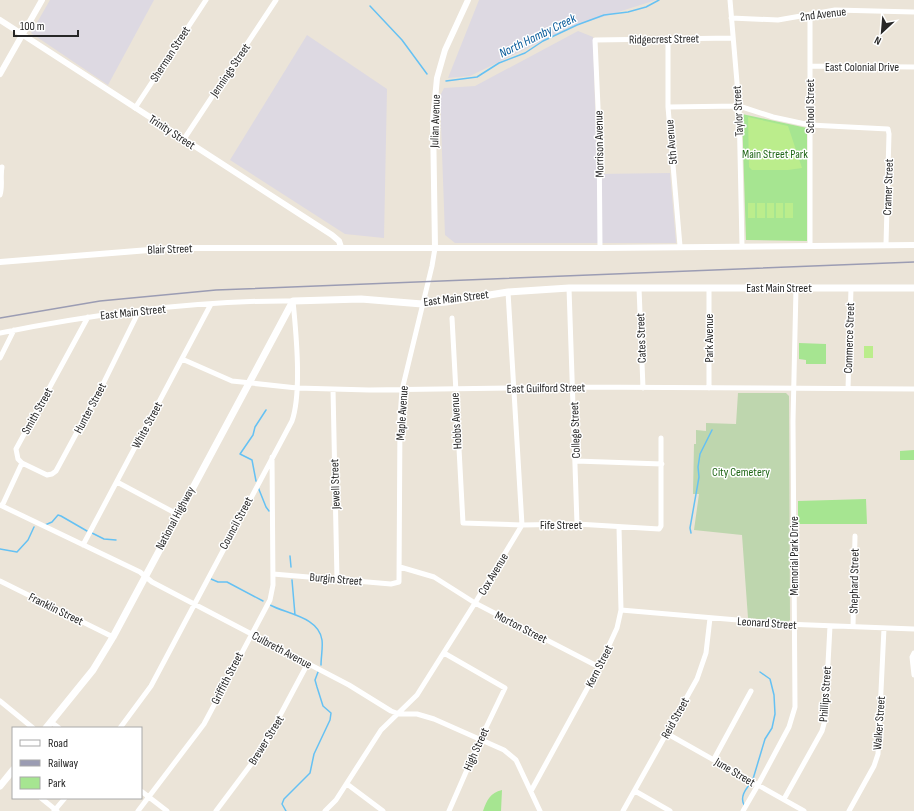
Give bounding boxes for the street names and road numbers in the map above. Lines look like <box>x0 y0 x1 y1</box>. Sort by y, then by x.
street label: 2nd Avenue <box>799 4 847 25</box>
street label: Sherman Street <box>147 23 194 85</box>
street label: Ridgecrest Street <box>629 31 700 48</box>
street label: Jennings Street <box>207 40 254 101</box>
street label: East Colonial Drive <box>825 60 899 75</box>
street label: School Street <box>803 78 818 133</box>
street label: Taylor Street <box>730 85 747 137</box>
street label: Julian Avenue <box>427 94 444 149</box>
street label: Morrison Avenue <box>591 110 608 178</box>
street label: Trinity Street <box>146 112 198 153</box>
street label: 5th Avenue <box>662 119 681 165</box>
street label: Cramer Street <box>880 158 897 216</box>
street label: Blair Street <box>147 241 193 258</box>
street label: East Main Street <box>746 281 812 296</box>
street label: East Main Street <box>423 287 490 310</box>
street label: East Main Street <box>100 302 167 323</box>
street label: Commerce Street <box>841 302 858 374</box>
street label: Cates Street <box>633 312 650 363</box>
street label: Park Avenue <box>702 313 717 362</box>
street label: Hunter Street <box>71 380 110 436</box>
street label: East Guilford Street <box>507 380 586 397</box>
street label: Smith Street <box>18 385 57 437</box>
street label: Maple Avenue <box>393 385 412 441</box>
street label: Hobbs Avenue <box>448 392 465 450</box>
street label: White Street <box>129 399 166 451</box>
street label: College Street <box>567 401 584 459</box>
street label: Jewell Street <box>327 458 344 510</box>
street label: National Highway <box>153 484 199 552</box>
street label: Council Street <box>216 494 257 552</box>
street label: Memorial Park Drive <box>787 516 802 596</box>
street label: Fife Street <box>540 518 582 533</box>
street label: Shephard Street <box>846 548 863 614</box>
street label: Cox Avenue <box>475 550 512 598</box>
street label: Burgin Street <box>309 570 363 589</box>
street label: Franklin Street <box>26 590 86 629</box>
street label: Morton Street <box>492 608 550 647</box>
street label: Leonard Street <box>737 614 797 633</box>
street label: Culbreth Avenue <box>249 628 315 673</box>
street label: Kern Street <box>582 642 617 690</box>
street label: Griffith Street <box>208 649 247 707</box>
street label: Phillips Street <box>816 665 835 722</box>
street label: Reid Street <box>658 695 693 741</box>
street label: Walker Street <box>870 695 889 751</box>
street label: Brewer Street <box>245 712 288 768</box>
street label: High Street <box>460 725 493 773</box>
street label: June Street <box>711 754 758 791</box>

